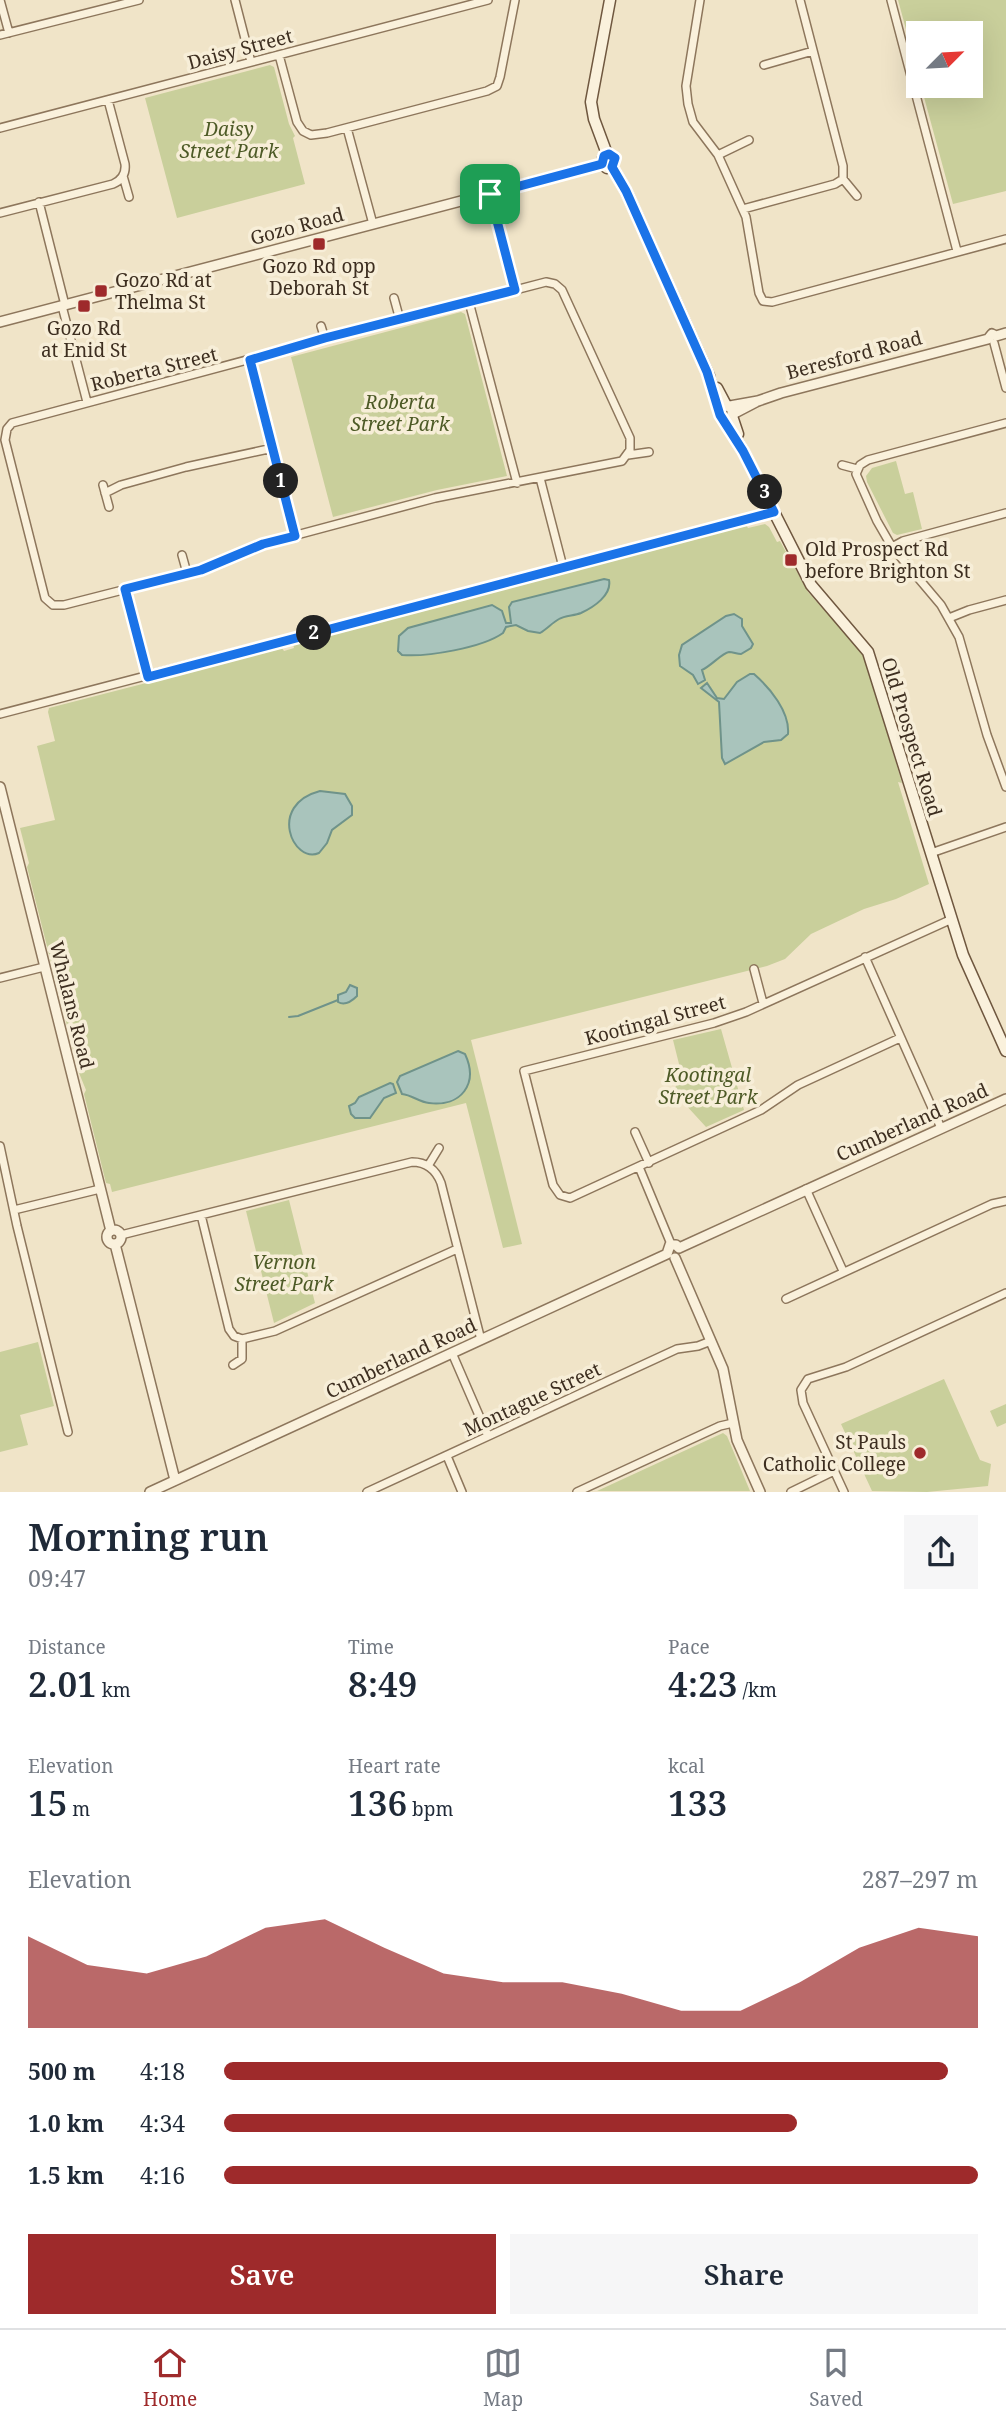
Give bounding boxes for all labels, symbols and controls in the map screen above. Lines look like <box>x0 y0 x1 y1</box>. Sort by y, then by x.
north arrow <box>906 21 984 98</box>
map controls <box>906 21 983 98</box>
street label: Daisy Street <box>185 22 296 76</box>
park label: Daisy Street Park <box>180 116 280 164</box>
pin <box>460 164 520 224</box>
icon: arrive <box>471 175 509 213</box>
street label: Gozo Road <box>247 201 347 251</box>
marker: Gozo Rd opp Deborah St <box>311 236 327 252</box>
place label: Gozo Rd opp Deborah St <box>262 253 376 301</box>
place label: Gozo Rd at Thelma St <box>115 267 212 315</box>
marker: Gozo Rd at Thelma St <box>93 283 109 299</box>
marker: Gozo Rd at Enid St <box>76 298 92 314</box>
place label: Gozo Rd at Enid St <box>41 315 127 363</box>
street label: Beresford Road <box>783 324 925 386</box>
street label: Roberta Street <box>88 341 220 397</box>
park label: Roberta Street Park <box>351 389 451 437</box>
pin: 1 <box>264 463 298 498</box>
text: 1 <box>275 467 286 493</box>
pin: 3 <box>748 475 782 510</box>
text: 3 <box>759 478 770 504</box>
place label: Old Prospect Rd before Brighton St <box>805 536 971 584</box>
marker: Old Prospect Rd before Brighton St <box>783 552 799 568</box>
pin: 2 <box>296 616 332 650</box>
text: 2 <box>308 619 319 645</box>
street label: Old Prospect Road <box>875 654 949 820</box>
street label: Whalans Road <box>44 938 101 1072</box>
street label: Kootingal Street <box>582 989 728 1051</box>
park label: Kootingal Street Park <box>659 1062 759 1110</box>
street label: Cumberland Road <box>832 1077 992 1167</box>
park label: Vernon Street Park <box>235 1249 335 1297</box>
street label: Cumberland Road <box>321 1311 481 1404</box>
street label: Montague Street <box>459 1356 605 1442</box>
place label: St Pauls Catholic College <box>763 1429 906 1477</box>
marker: St Pauls Catholic College <box>912 1445 928 1461</box>
text: Morning run <box>28 1510 269 1562</box>
button: share <box>904 1515 978 1589</box>
text: 09:47 <box>28 1562 86 1594</box>
text: Distance <box>28 1634 106 1660</box>
text: Time <box>348 1634 394 1660</box>
text: Pace <box>668 1634 710 1660</box>
text: 2.01 <box>28 1660 97 1707</box>
text: 8:49 <box>348 1660 418 1707</box>
text: 4:23 <box>668 1660 738 1707</box>
text: km <box>97 1677 131 1703</box>
text: /km <box>738 1677 777 1703</box>
text: Elevation <box>28 1753 114 1779</box>
text: Heart rate <box>348 1753 441 1779</box>
text: kcal <box>668 1753 705 1779</box>
text: 15 <box>28 1779 67 1826</box>
text: 136 <box>348 1779 407 1826</box>
text: 133 <box>668 1779 727 1826</box>
text: m <box>67 1796 90 1822</box>
text: bpm <box>407 1796 453 1822</box>
text: Elevation <box>28 1863 132 1895</box>
text: 287–297 m <box>862 1863 978 1895</box>
text: 500 m <box>28 2055 96 2087</box>
text: 4:18 <box>140 2055 185 2087</box>
text: 1.0 km <box>28 2107 104 2139</box>
text: 4:34 <box>140 2107 185 2139</box>
text: 1.5 km <box>28 2159 104 2191</box>
text: 4:16 <box>140 2159 185 2191</box>
button: Save <box>28 2234 496 2314</box>
button: Share <box>510 2234 978 2314</box>
tab: Home <box>143 2344 197 2412</box>
tab: Map <box>483 2344 523 2412</box>
tab: Saved <box>809 2344 863 2412</box>

